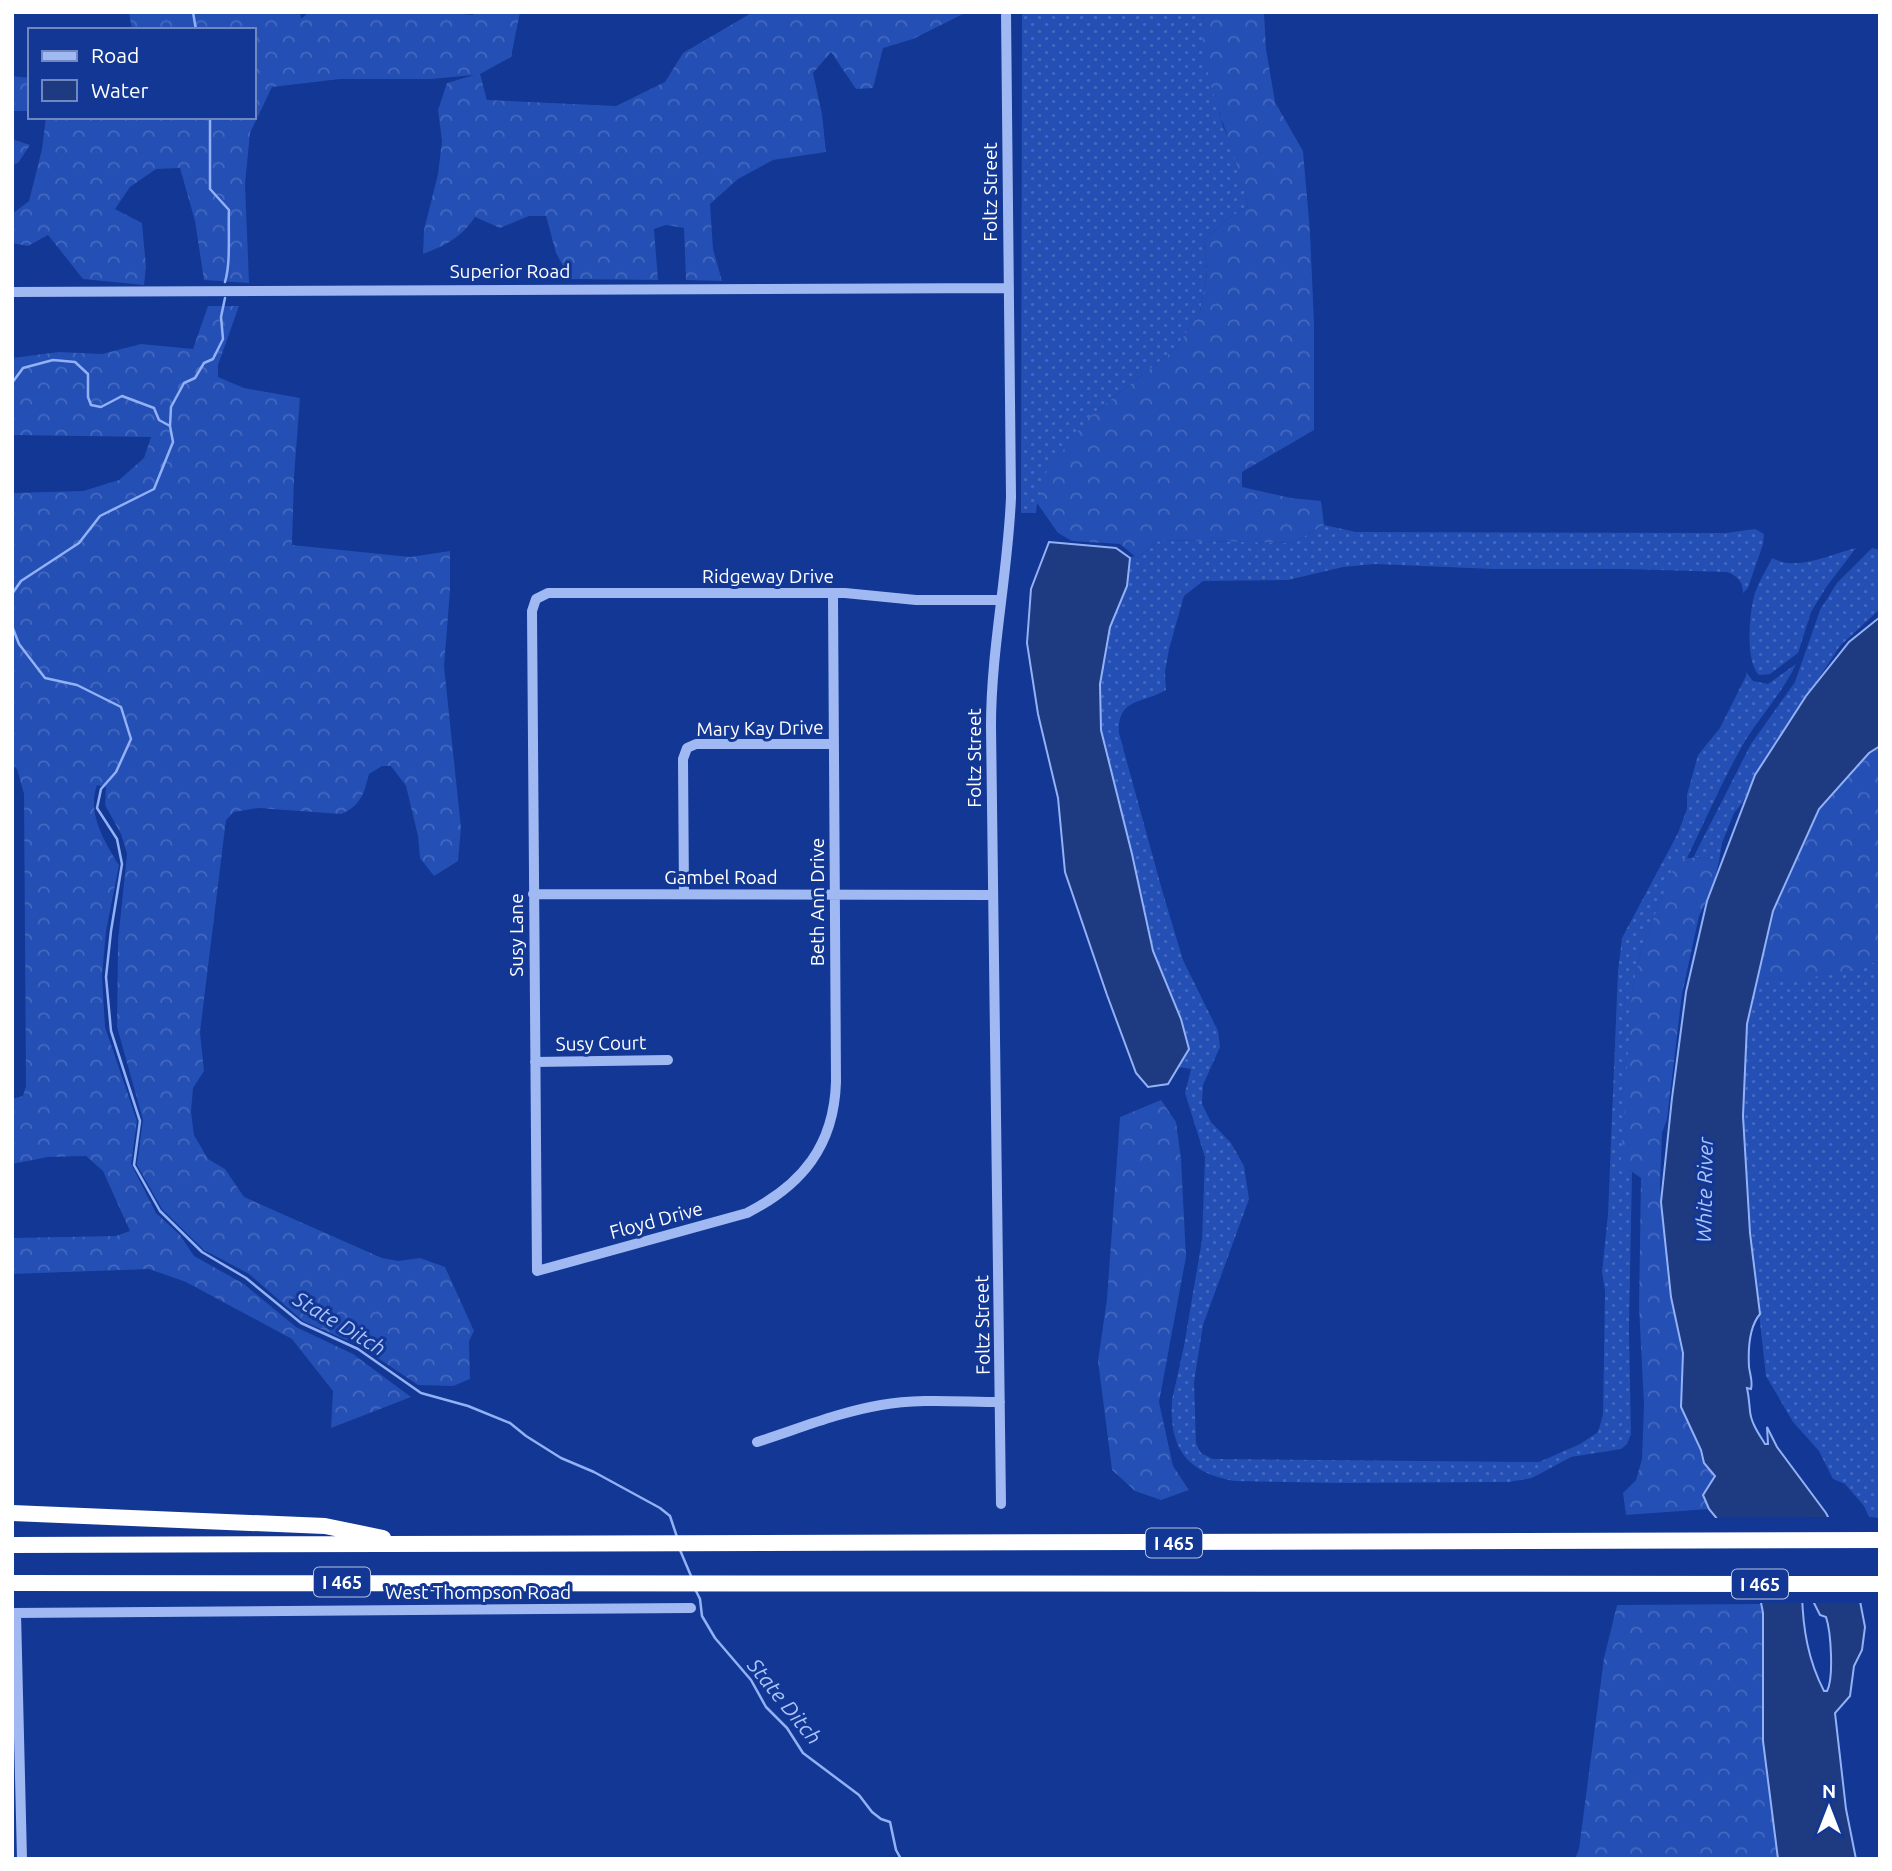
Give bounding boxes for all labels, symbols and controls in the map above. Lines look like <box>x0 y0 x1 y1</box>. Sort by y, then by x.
legend <box>28 28 256 119</box>
text: Road <box>91 43 139 67</box>
text: Water <box>91 78 149 102</box>
street label: Foltz Street <box>979 142 1001 242</box>
street label: Superior Road <box>450 260 570 282</box>
street label: Ridgeway Drive <box>702 565 834 587</box>
street label: Foltz Street <box>963 708 985 808</box>
street label: Mary Kay Drive <box>696 716 824 740</box>
street label: Beth Ann Drive <box>806 838 828 966</box>
street label: Gambel Road <box>664 866 778 888</box>
street label: Susy Lane <box>505 893 527 977</box>
street label: Susy Court <box>555 1031 647 1055</box>
water label: White River <box>1691 1136 1717 1243</box>
street label: Floyd Drive <box>607 1197 705 1243</box>
street label: Foltz Street <box>970 1274 994 1375</box>
water label: State Ditch <box>289 1286 390 1360</box>
road number: I 465 <box>1146 1528 1202 1558</box>
road number: I 465 <box>314 1568 370 1596</box>
road number: I 465 <box>1732 1569 1788 1598</box>
street label: West Thompson Road <box>385 1581 571 1603</box>
water label: State Ditch <box>743 1653 827 1749</box>
north arrow <box>1794 1773 1864 1843</box>
text: N <box>1822 1780 1836 1802</box>

